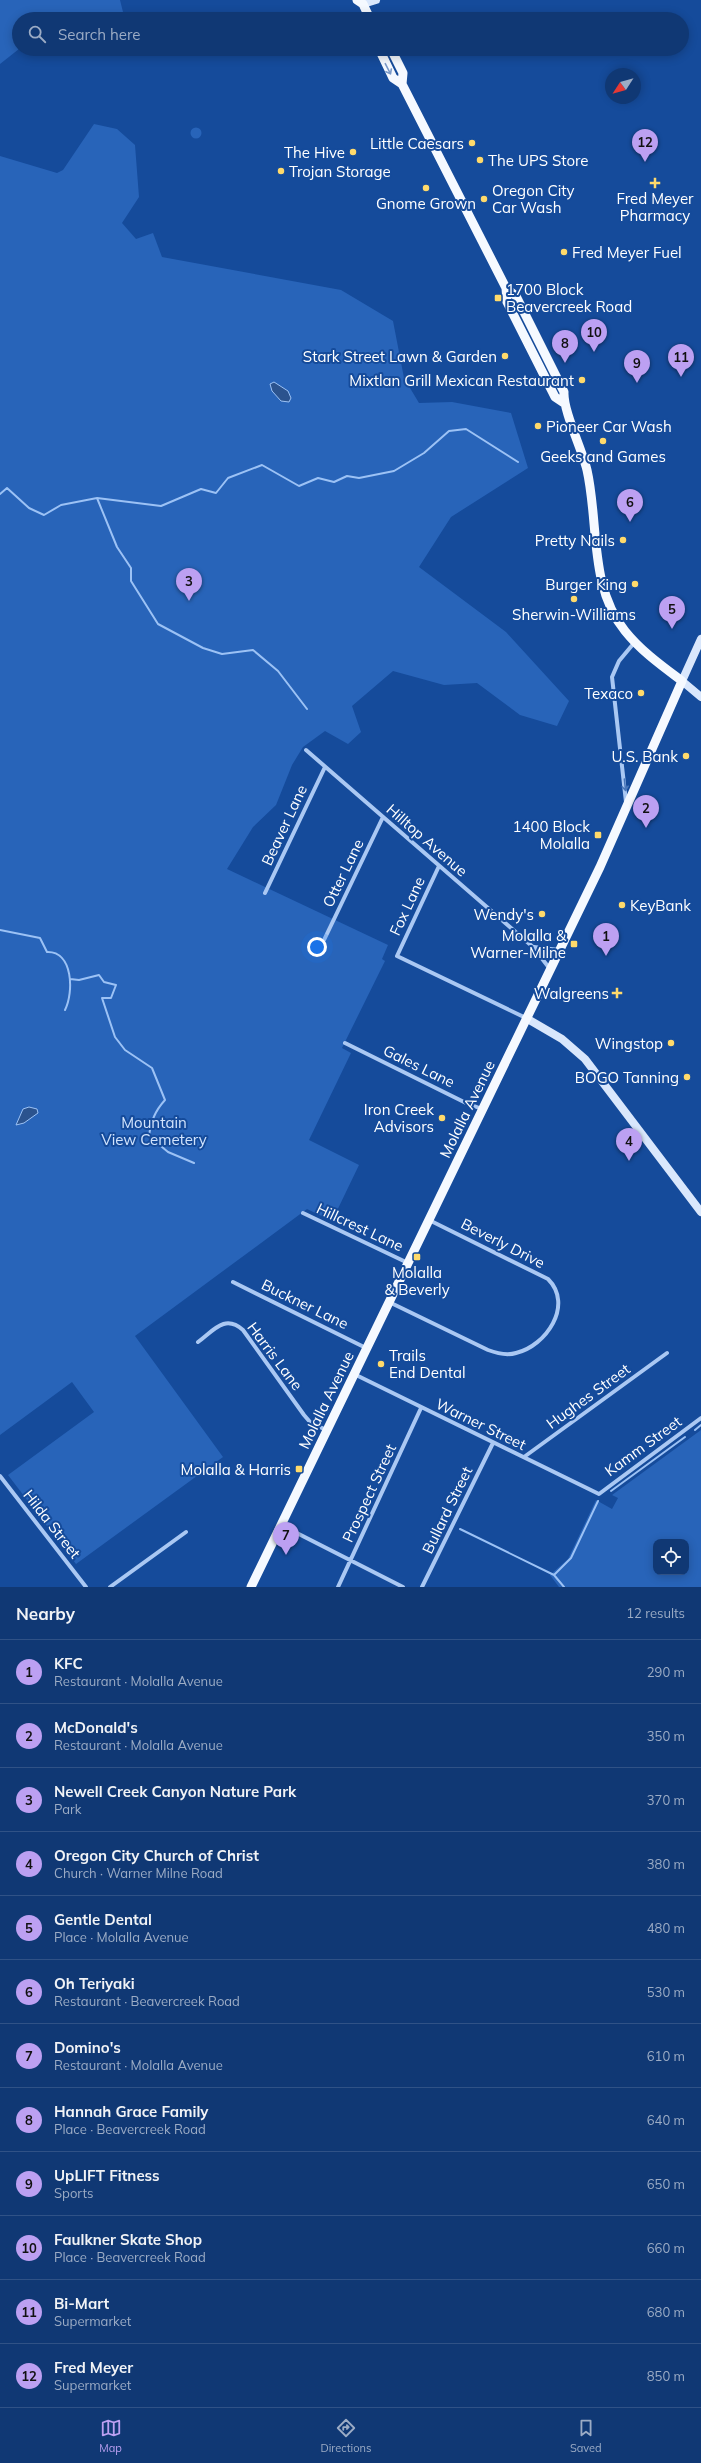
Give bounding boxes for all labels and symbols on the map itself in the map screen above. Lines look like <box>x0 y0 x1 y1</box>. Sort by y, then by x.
one-way arrow <box>385 62 393 74</box>
north arrow <box>605 68 641 104</box>
pin: 12 <box>632 129 658 162</box>
place label: Little Caesars <box>370 134 464 153</box>
marker: Little Caesars <box>467 138 477 148</box>
place label: The Hive <box>284 143 345 162</box>
marker: The Hive <box>348 147 358 157</box>
place label: The UPS Store <box>488 151 588 170</box>
marker: The UPS Store <box>475 155 485 165</box>
place label: Trojan Storage <box>289 162 391 181</box>
marker: Trojan Storage <box>276 166 286 176</box>
marker: Fred Meyer Pharmacy <box>650 178 660 188</box>
place label: Oregon City Car Wash <box>492 181 575 217</box>
marker: Gnome Grown <box>421 183 431 193</box>
place label: Fred Meyer Pharmacy <box>616 189 694 225</box>
place label: Gnome Grown <box>376 194 476 213</box>
marker: Oregon City Car Wash <box>479 194 489 204</box>
place label: Fred Meyer Fuel <box>572 243 682 262</box>
marker: Fred Meyer Fuel <box>559 247 569 257</box>
place label: 1700 Block Beavercreek Road <box>506 280 632 316</box>
marker: 1700 Block Beavercreek Road <box>493 293 503 303</box>
pin: 10 <box>581 319 607 352</box>
pin: 8 <box>552 330 578 363</box>
pin: 11 <box>668 344 694 377</box>
place label: Stark Street Lawn & Garden <box>303 347 497 366</box>
pin: 9 <box>624 350 650 383</box>
marker: Stark Street Lawn & Garden <box>500 351 510 361</box>
place label: Mixtlan Grill Mexican Restaurant <box>349 371 574 390</box>
marker: Mixtlan Grill Mexican Restaurant <box>577 375 587 385</box>
place label: Pioneer Car Wash <box>546 417 672 436</box>
marker: Pioneer Car Wash <box>533 421 543 431</box>
marker: Geeks and Games <box>598 436 608 446</box>
place label: Geeks and Games <box>540 447 666 466</box>
pin: 6 <box>617 489 643 522</box>
place label: Pretty Nails <box>535 531 615 550</box>
marker: Pretty Nails <box>618 535 628 545</box>
pin: 3 <box>176 568 202 601</box>
place label: Burger King <box>545 575 627 594</box>
marker: Burger King <box>630 579 640 589</box>
marker: Sherwin-Williams <box>569 594 579 604</box>
pin: 5 <box>659 596 685 629</box>
place label: Sherwin-Williams <box>512 605 636 624</box>
place label: Texaco <box>584 684 633 703</box>
marker: Texaco <box>636 688 646 698</box>
place label: U.S. Bank <box>612 747 678 766</box>
marker: U.S. Bank <box>681 751 691 761</box>
one-way arrow <box>621 778 628 791</box>
street label: Beaver Lane <box>257 782 311 868</box>
pin: 2 <box>633 795 659 828</box>
street label: Hilltop Avenue <box>383 800 471 880</box>
place label: 1400 Block Molalla <box>513 817 590 853</box>
marker: 1400 Block Molalla <box>593 830 603 840</box>
street label: Otter Lane <box>318 836 368 910</box>
street label: Fox Lane <box>385 874 429 938</box>
place label: KeyBank <box>630 896 691 915</box>
marker: KeyBank <box>617 900 627 910</box>
place label: Wendy's <box>474 905 534 924</box>
marker: Wendy's <box>537 909 547 919</box>
pin: 1 <box>593 923 619 956</box>
place label: Molalla & Warner-Milne <box>470 926 567 962</box>
your location <box>307 937 327 957</box>
marker: Molalla & Warner-Milne <box>569 939 579 949</box>
place label: Walgreens <box>534 984 609 1003</box>
marker: Walgreens <box>612 988 622 998</box>
place label: Wingstop <box>595 1034 663 1053</box>
marker: Wingstop <box>666 1038 676 1048</box>
street label: Gales Lane <box>380 1041 458 1091</box>
street label: Molalla Avenue <box>435 1057 499 1161</box>
place label: BOGO Tanning <box>575 1068 679 1087</box>
marker: BOGO Tanning <box>682 1072 692 1082</box>
place label: Iron Creek Advisors <box>364 1100 434 1136</box>
park label: Mountain View Cemetery <box>101 1113 207 1149</box>
marker: Iron Creek Advisors <box>437 1113 447 1123</box>
pin: 4 <box>616 1128 642 1161</box>
street label: Hillcrest Lane <box>313 1199 407 1255</box>
street label: Beverly Drive <box>458 1214 548 1272</box>
marker: Molalla & Beverly <box>412 1252 422 1262</box>
place label: Molalla & Beverly <box>384 1263 450 1299</box>
street label: Buckner Lane <box>258 1275 352 1333</box>
street label: Harris Lane <box>243 1318 307 1394</box>
place label: Trails End Dental <box>389 1346 466 1382</box>
street label: Molalla Avenue <box>294 1348 358 1452</box>
marker: Trails End Dental <box>376 1359 386 1369</box>
street label: Hughes Street <box>542 1359 634 1433</box>
street label: Warner Street <box>433 1394 529 1454</box>
street label: Kamm Street <box>601 1412 685 1480</box>
street label: Prospect Street <box>338 1441 400 1545</box>
place label: Molalla & Harris <box>181 1460 291 1479</box>
street label: Bullard Street <box>418 1463 476 1557</box>
marker: Molalla & Harris <box>294 1464 304 1474</box>
street label: Hilda Street <box>19 1486 85 1562</box>
pin: 7 <box>273 1522 299 1555</box>

